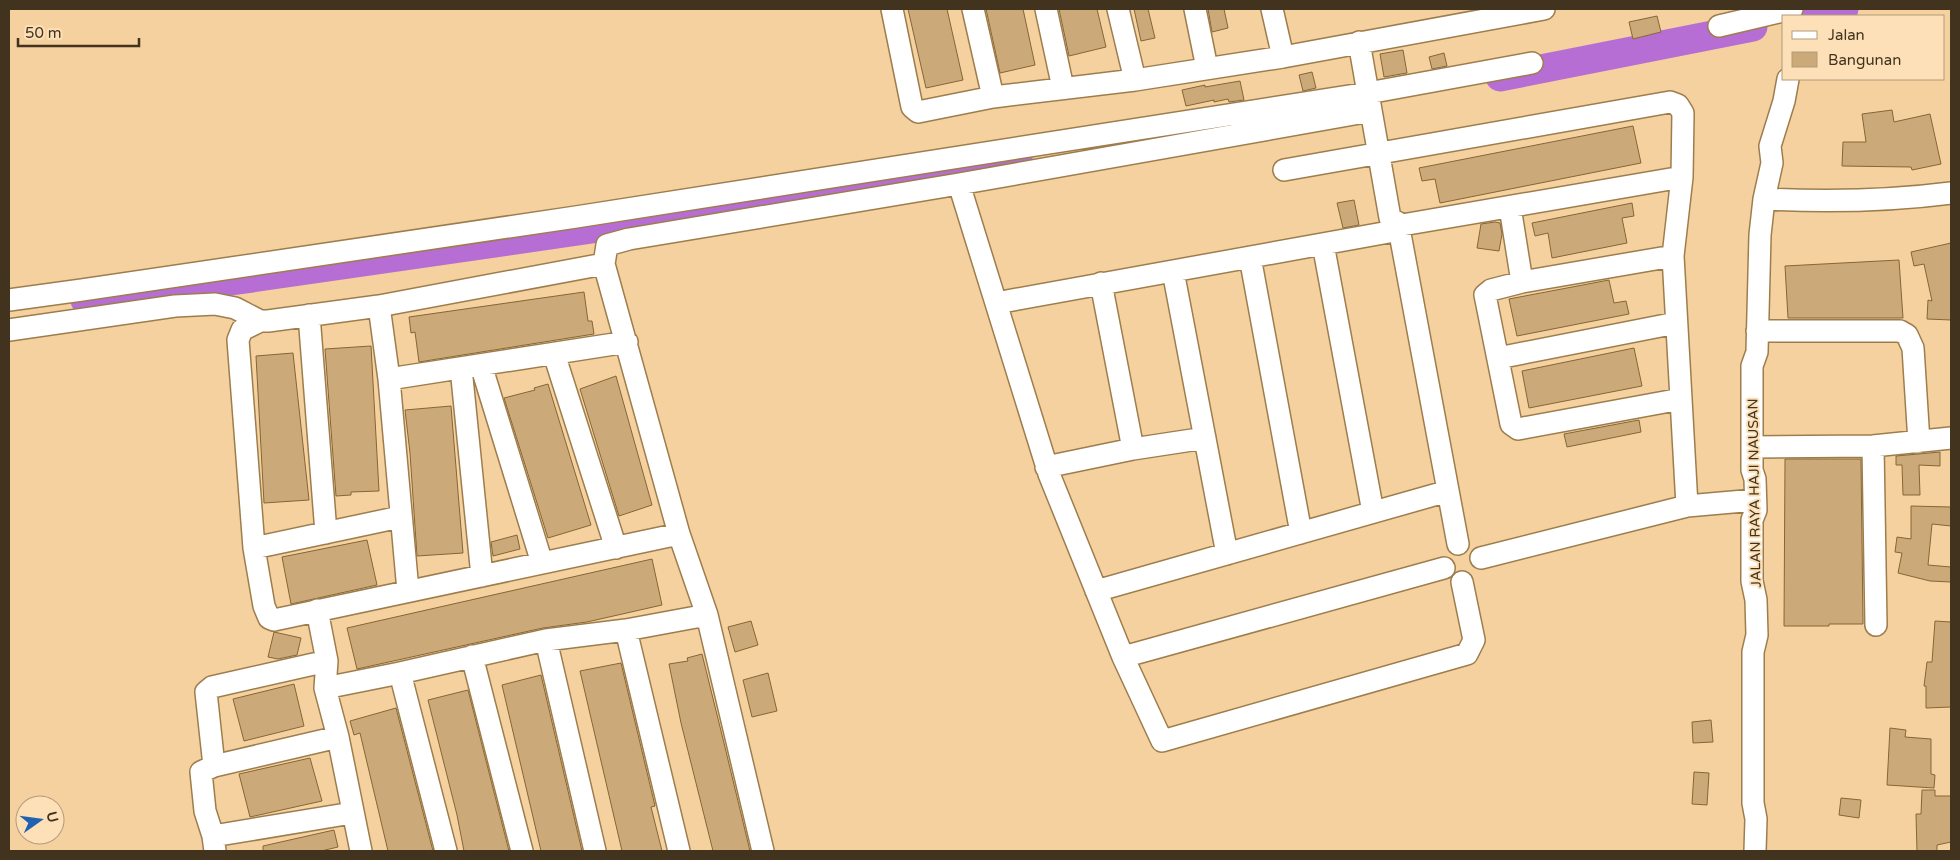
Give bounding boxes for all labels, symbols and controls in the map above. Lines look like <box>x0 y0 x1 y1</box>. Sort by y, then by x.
scale bar <box>18 15 139 47</box>
legend <box>1782 15 1945 80</box>
text: 50 m <box>25 24 62 42</box>
text: Jalan <box>1828 26 1865 44</box>
text: Bangunan <box>1828 51 1901 69</box>
street label: JALAN RAYA HAJI NAUSAN <box>1744 398 1765 588</box>
north arrow <box>15 795 65 845</box>
text: U <box>43 810 62 824</box>

